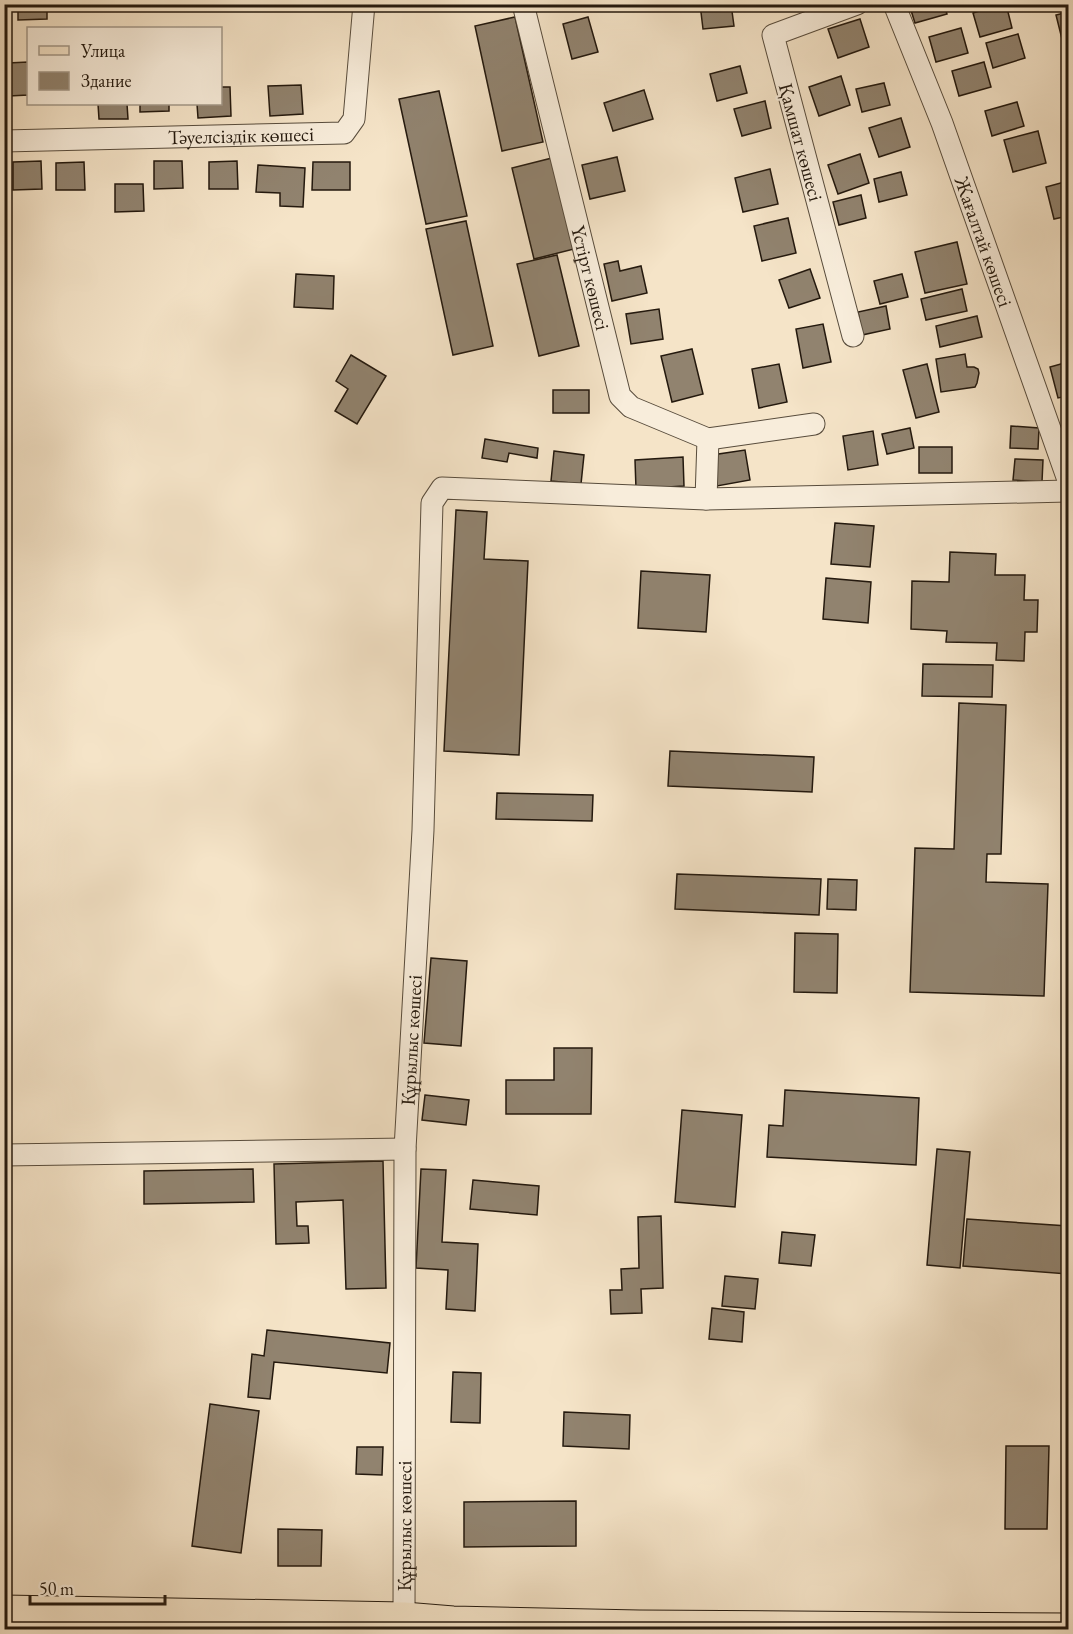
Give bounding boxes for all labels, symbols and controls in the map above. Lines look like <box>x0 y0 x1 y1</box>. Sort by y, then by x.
legend <box>27 27 222 105</box>
text: Улица <box>80 39 126 62</box>
text: Здание <box>81 69 131 92</box>
street label: Қамшат көшесі <box>773 80 829 204</box>
street label: Тәуелсіздік көшесі <box>168 121 314 150</box>
street label: Жағалтай көшесі <box>948 172 1019 310</box>
street label: Үстірт көшесі <box>565 223 616 333</box>
street label: Құрылыс көшесі <box>394 974 428 1106</box>
street label: Құрылыс көшесі <box>391 1460 417 1592</box>
scale bar <box>30 1568 165 1606</box>
text: 50 m <box>39 1577 74 1600</box>

